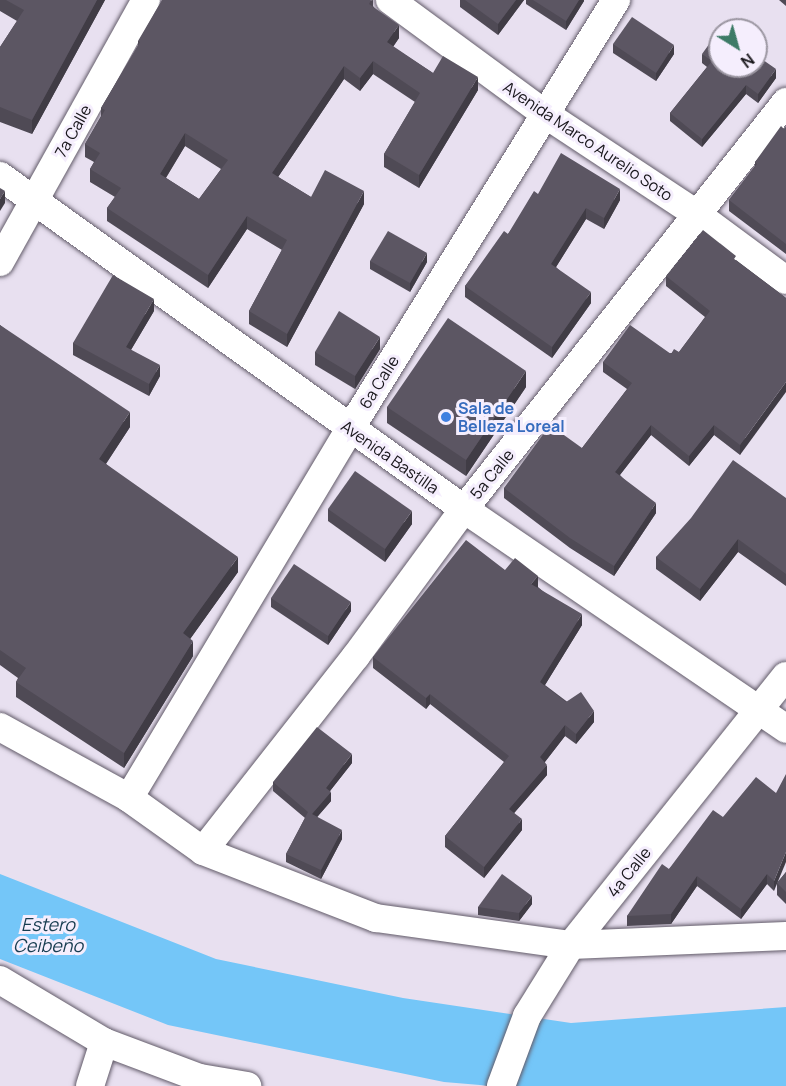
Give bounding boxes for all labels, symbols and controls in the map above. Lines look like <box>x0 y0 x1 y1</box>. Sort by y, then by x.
north arrow <box>708 18 768 78</box>
text: N <box>736 49 759 73</box>
street label: Avenida Marco Aurelio Soto <box>500 77 676 205</box>
street label: 7a Calle <box>51 101 95 161</box>
street label: 6a Calle <box>355 352 403 412</box>
place label: Sala de Belleza Loreal <box>458 398 565 436</box>
marker: Sala de Belleza Loreal <box>439 410 453 424</box>
street label: Avenida Bastilla <box>337 416 443 498</box>
street label: 5a Calle <box>466 445 518 503</box>
street label: 4a Calle <box>603 843 655 901</box>
water label: Estero Ceibeño <box>13 914 83 956</box>

